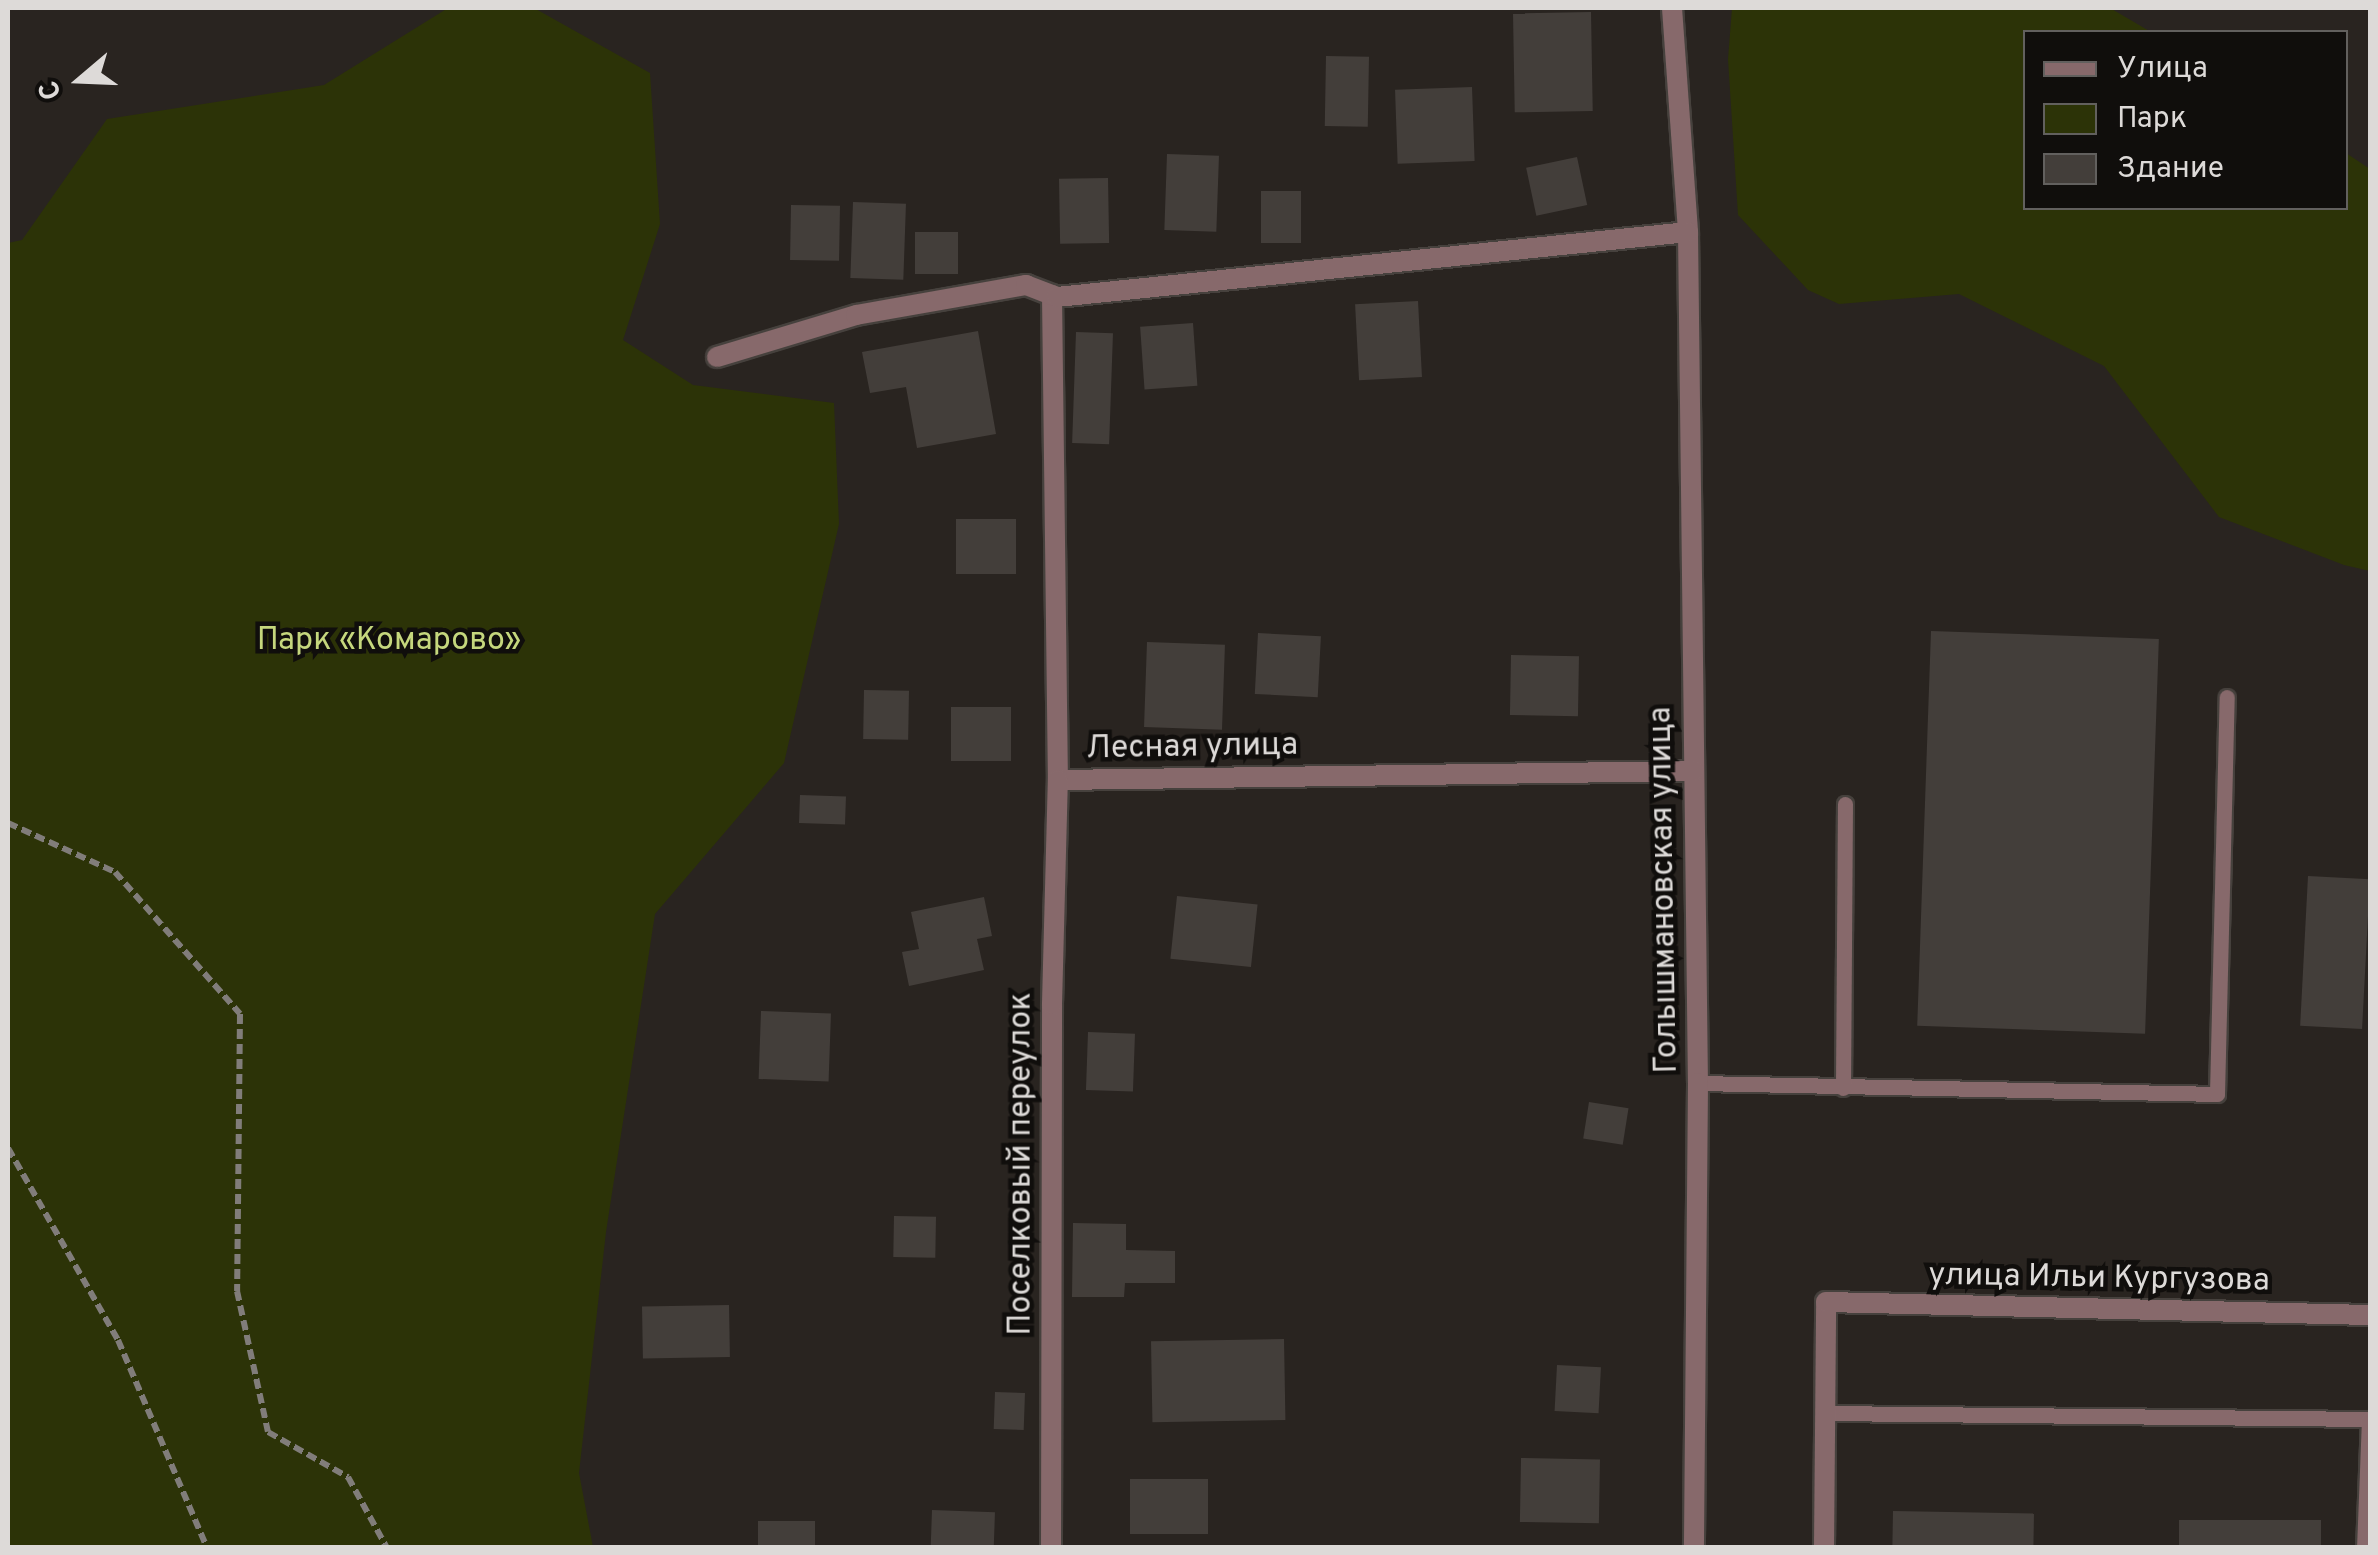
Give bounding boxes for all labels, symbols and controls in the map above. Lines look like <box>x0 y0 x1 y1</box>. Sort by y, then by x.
north arrow <box>30 30 130 130</box>
legend <box>2023 30 2348 210</box>
text: Улица <box>2117 51 2208 88</box>
text: С <box>32 75 72 104</box>
text: Парк <box>2117 101 2187 138</box>
text: Здание <box>2117 151 2224 188</box>
park label: Парк «Комарово» <box>257 622 521 660</box>
street label: Голышмановская улица <box>1643 706 1687 1074</box>
street label: Лесная улица <box>1086 727 1298 769</box>
street label: Поселковый переулок <box>1003 992 1041 1336</box>
street label: улица Ильи Кургузова <box>1928 1257 2270 1301</box>

